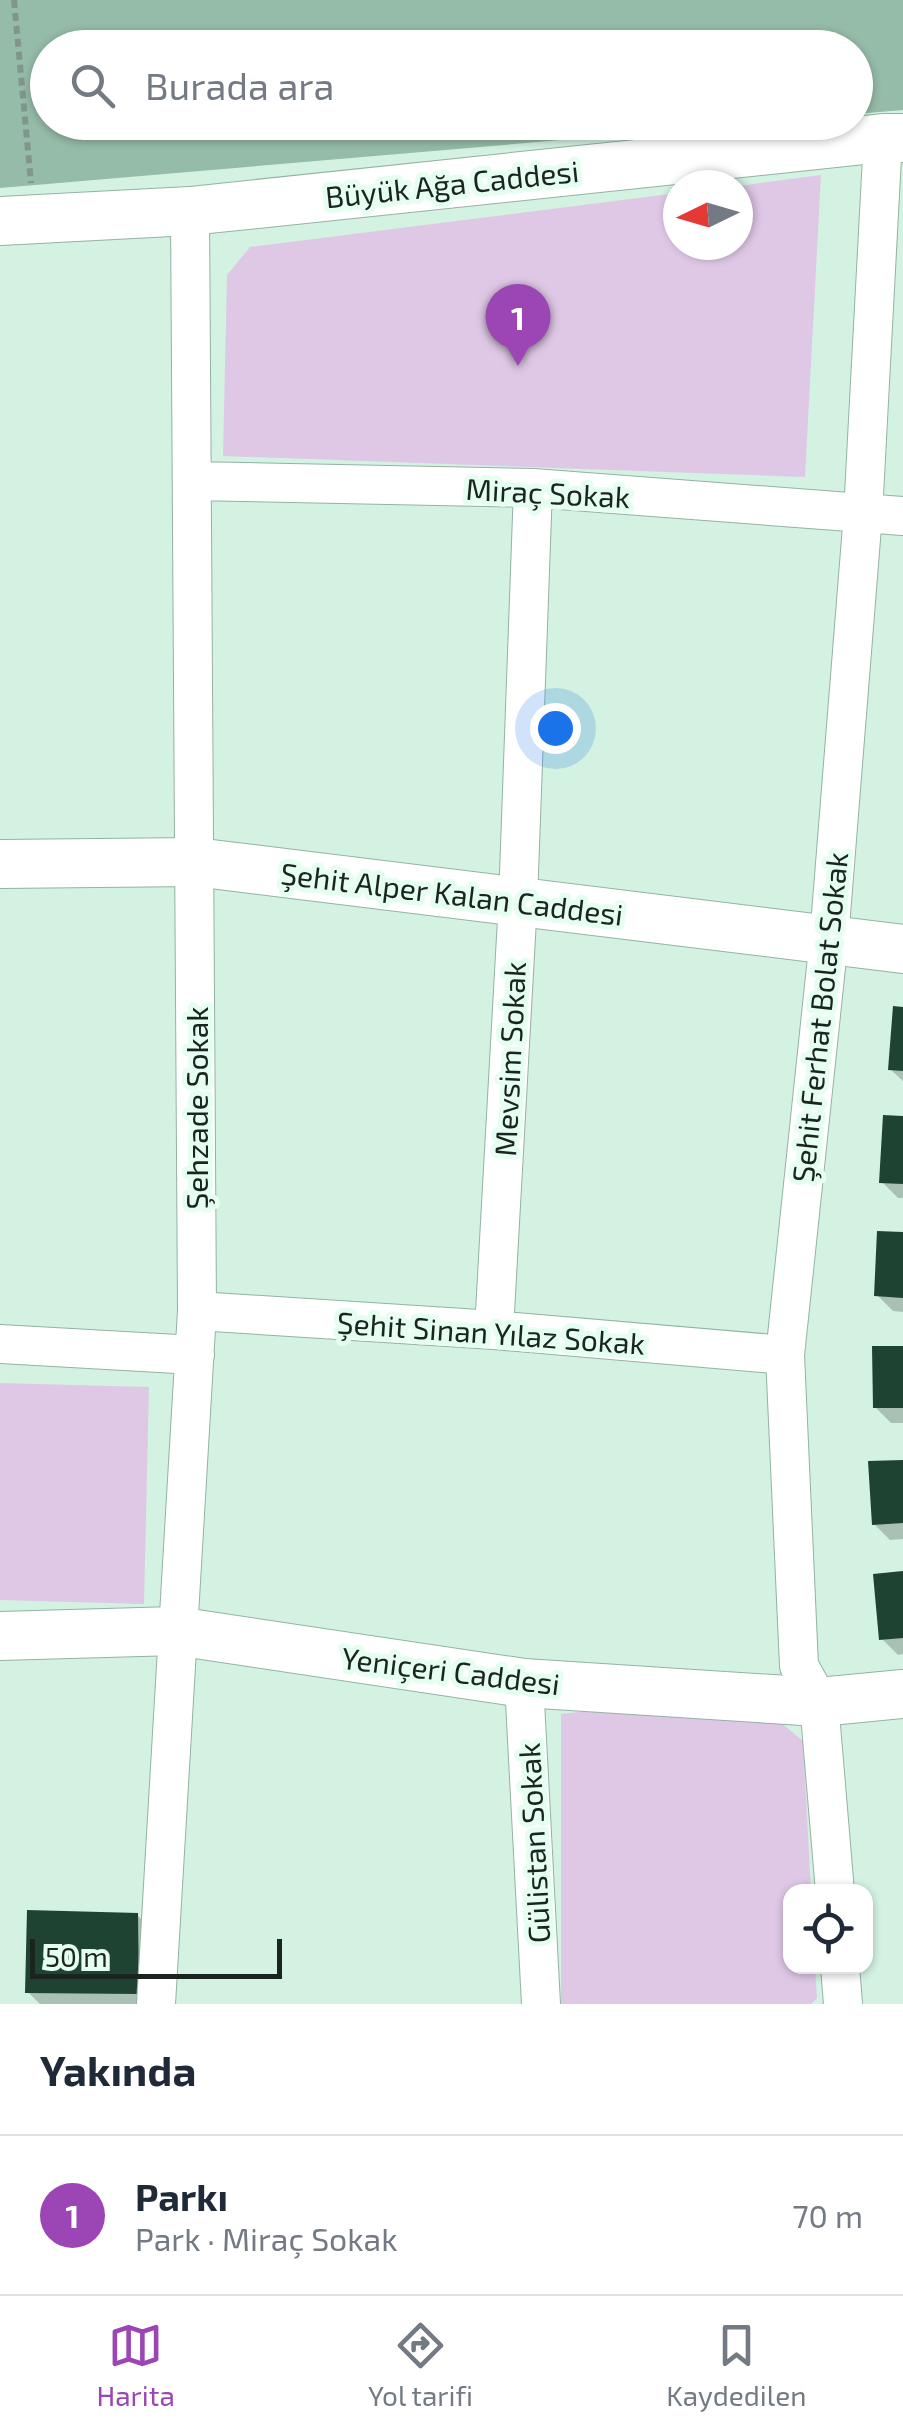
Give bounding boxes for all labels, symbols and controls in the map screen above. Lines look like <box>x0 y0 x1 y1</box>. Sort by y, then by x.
search box <box>30 30 873 140</box>
icon: search <box>65 58 120 113</box>
text: Burada ara <box>145 62 334 108</box>
street label: Büyük Ağa Caddesi <box>323 152 581 214</box>
north arrow <box>663 170 753 260</box>
pin: 1 <box>486 284 550 366</box>
street label: Miraç Sokak <box>465 470 631 515</box>
your location <box>530 703 581 754</box>
street label: Şehit Ferhat Bolat Sokak <box>784 850 855 1184</box>
street label: Şehit Alper Kalan Caddesi <box>279 854 625 933</box>
street label: Mevsim Sokak <box>486 961 532 1157</box>
street label: Şehzade Sokak <box>178 1006 215 1210</box>
street label: Şehit Sinan Yılaz Sokak <box>336 1303 646 1362</box>
street label: Yeniçeri Caddesi <box>340 1639 562 1702</box>
street label: Gülistan Sokak <box>510 1742 556 1944</box>
map controls <box>783 1884 873 1974</box>
button: locate <box>783 1884 873 1974</box>
scale bar <box>30 1934 282 1978</box>
text: 50 m <box>45 1939 108 1973</box>
text: Yakında <box>40 2044 196 2094</box>
text: Parkı <box>135 2173 228 2219</box>
text: 1 <box>66 2196 79 2234</box>
text: 70 m <box>792 2196 863 2234</box>
text: Park · Miraç Sokak <box>135 2219 397 2257</box>
tab: Harita <box>97 2318 175 2412</box>
tab: Yol tarifi <box>368 2318 473 2412</box>
tab: Kaydedilen <box>666 2318 806 2412</box>

